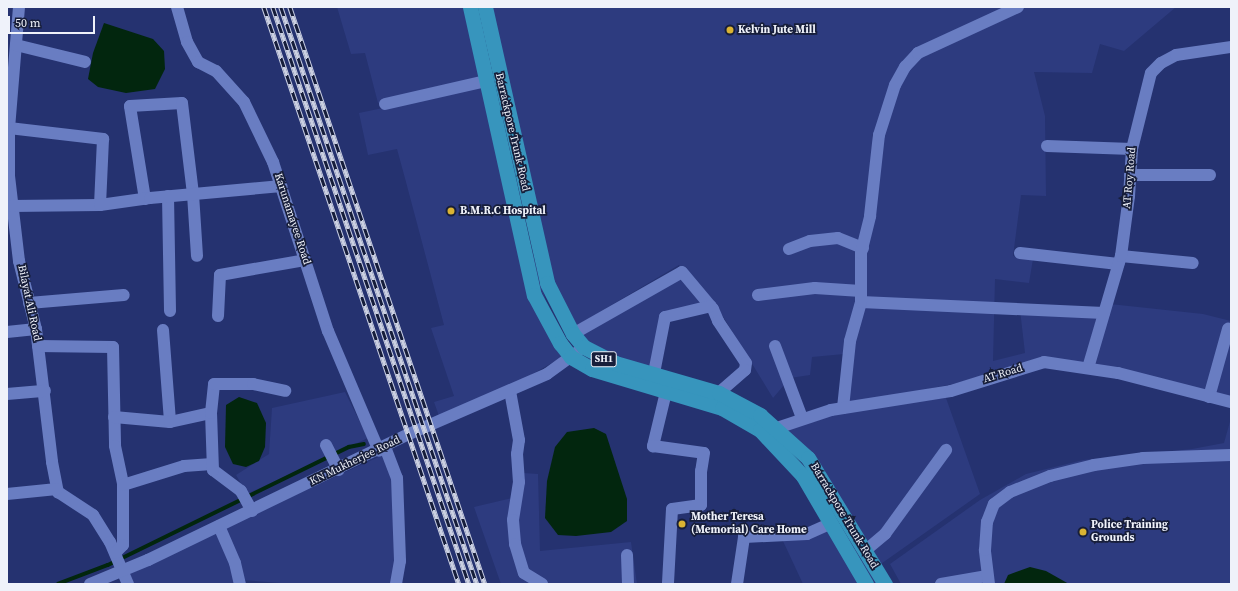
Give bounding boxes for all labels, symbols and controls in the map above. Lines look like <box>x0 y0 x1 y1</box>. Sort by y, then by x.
scale bar <box>10 8 97 34</box>
text: 50 m <box>15 15 41 31</box>
place label: Kelvin Jute Mill <box>738 23 816 37</box>
marker: Kelvin Jute Mill <box>725 25 735 35</box>
street label: Barrackpore Trunk Road <box>492 72 532 192</box>
street label: AT Roy Road <box>1121 147 1139 209</box>
street label: Karunamayee Road <box>271 172 313 266</box>
place label: B.M.R.C Hospital <box>460 204 546 218</box>
marker: B.M.R.C Hospital <box>445 205 457 217</box>
street label: Bilayat Ali Road <box>14 264 44 342</box>
road number: SH1 <box>590 351 618 367</box>
street label: AT Road <box>982 362 1024 386</box>
street label: KN Mukherjee Road <box>308 433 402 489</box>
street label: Barrackpore Trunk Road <box>807 461 881 571</box>
place label: Mother Teresa (Memorial) Care Home <box>691 511 807 537</box>
marker: Mother Teresa (Memorial) Care Home <box>676 518 688 530</box>
place label: Police Training Grounds <box>1091 519 1168 545</box>
marker: Police Training Grounds <box>1078 527 1088 537</box>

